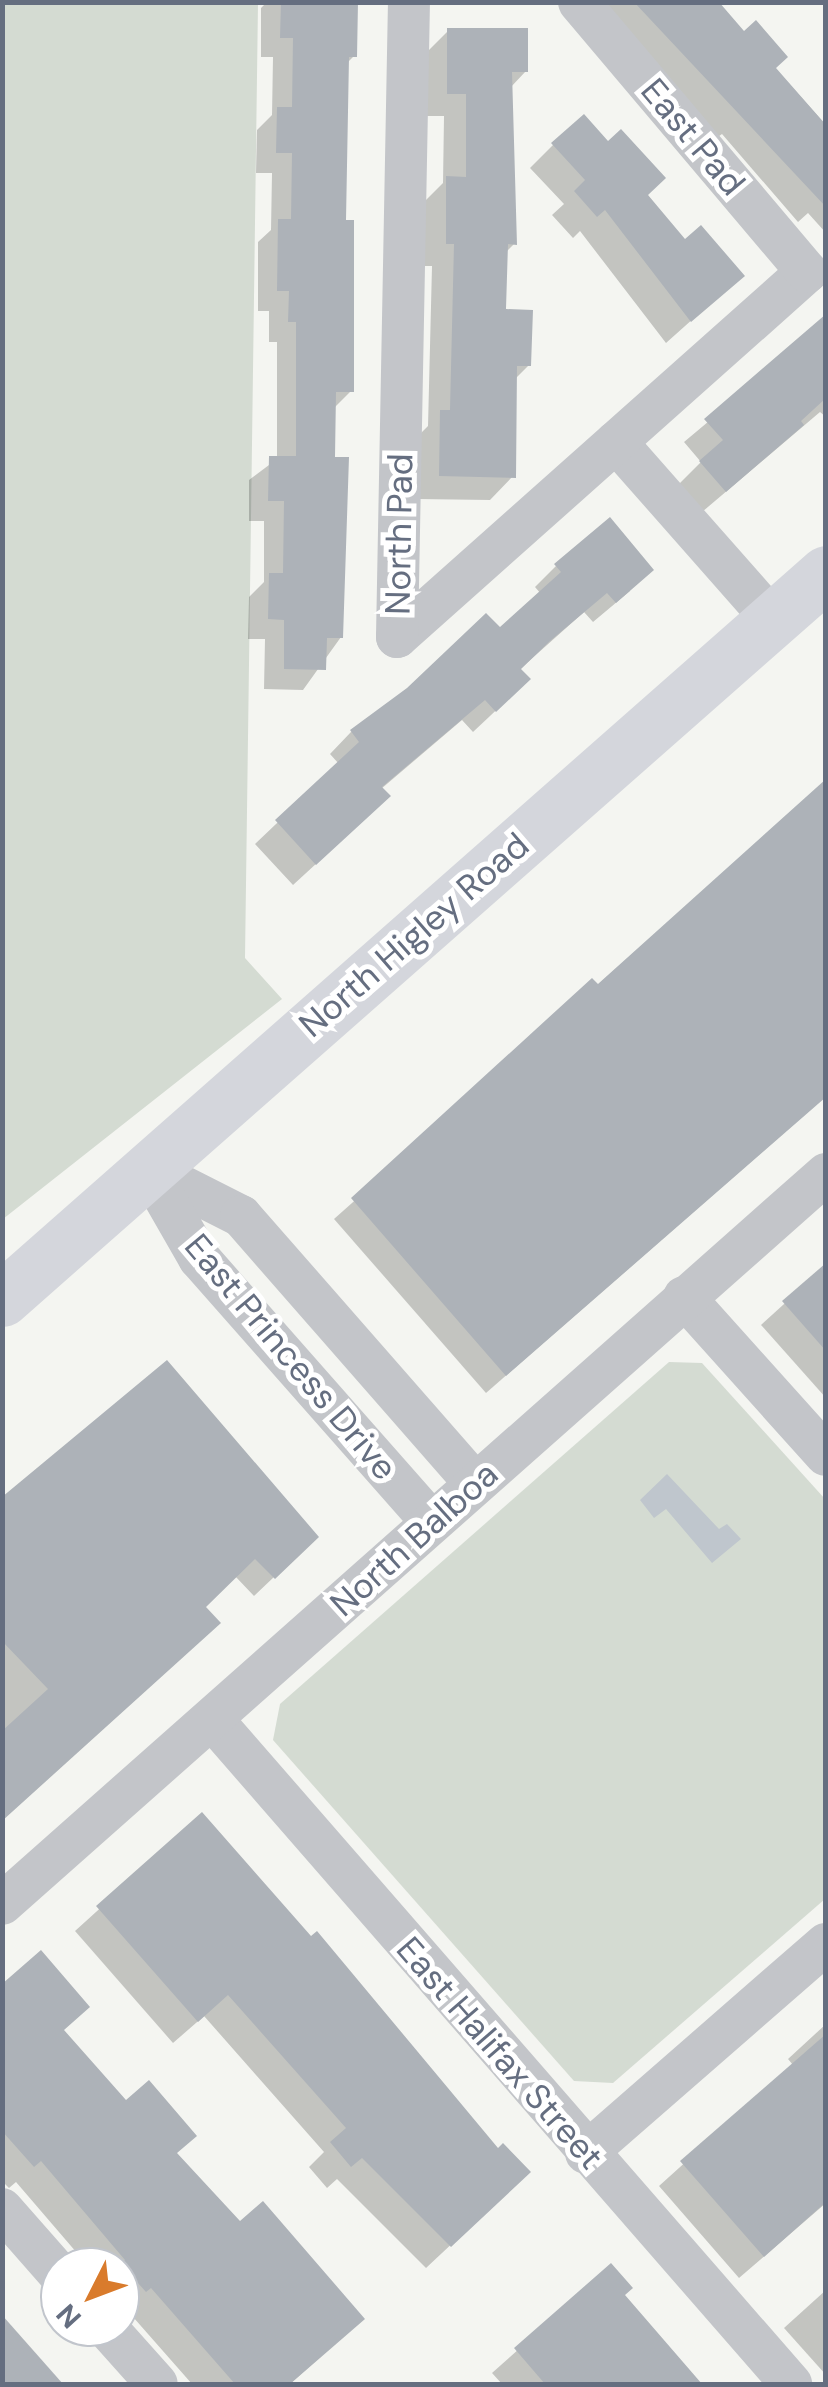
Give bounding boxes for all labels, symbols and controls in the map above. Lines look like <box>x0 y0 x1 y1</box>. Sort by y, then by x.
street label: East Pad <box>632 70 754 204</box>
street label: North Pad <box>377 453 421 615</box>
street label: North Higley Road <box>291 824 537 1046</box>
street label: East Princess Drive <box>176 1226 406 1488</box>
street label: North Balboa <box>322 1453 506 1625</box>
street label: East Halifax Street <box>388 1928 612 2178</box>
north arrow <box>40 2247 140 2347</box>
text: N <box>48 2296 89 2336</box>

